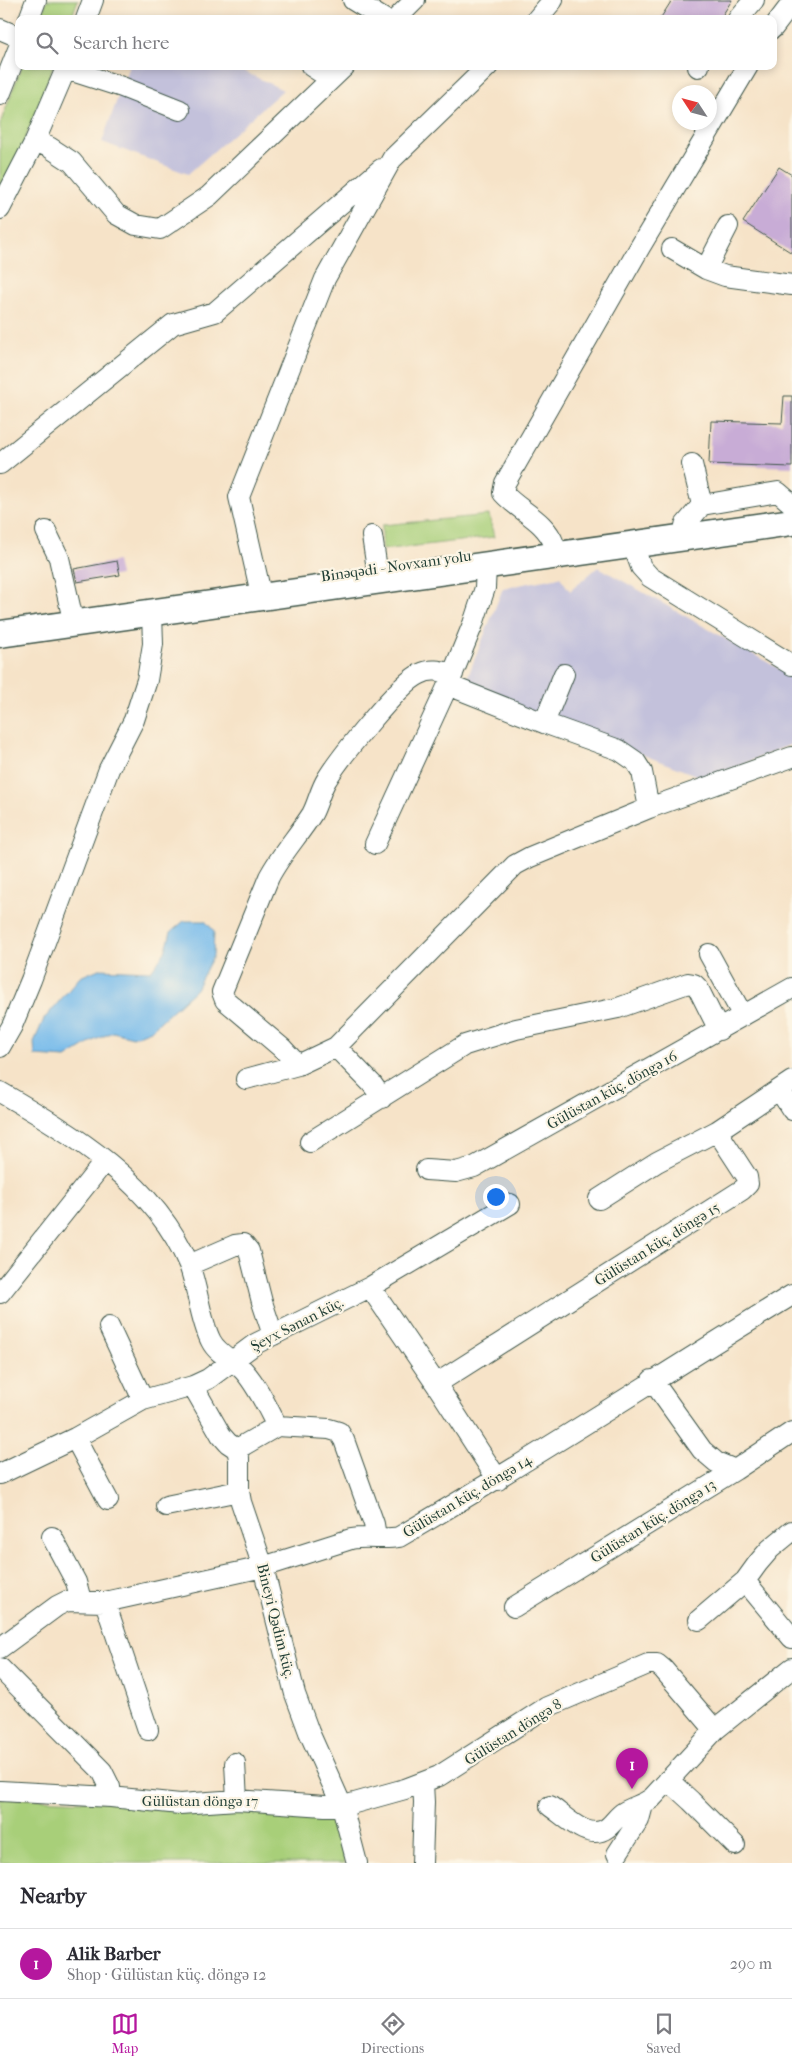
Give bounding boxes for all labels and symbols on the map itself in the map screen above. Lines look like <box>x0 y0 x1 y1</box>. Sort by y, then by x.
north arrow <box>672 85 717 130</box>
street label: Binəqədi - Novxanı yolu <box>320 546 473 585</box>
street label: Gülüstan küç. döngə 16 <box>544 1046 681 1133</box>
your location <box>483 1184 509 1210</box>
street label: Gülüstan küç. döngə 15 <box>591 1198 723 1290</box>
street label: Şeyx Sənan küç. <box>248 1293 346 1355</box>
street label: Gülüstan küç. döngə 14 <box>399 1450 536 1542</box>
street label: Gülüstan küç. döngə 13 <box>587 1475 719 1567</box>
street label: Bineyi Qədim küç. <box>253 1562 299 1680</box>
street label: Gülüstan döngə 8 <box>461 1695 565 1769</box>
pin: 1 <box>616 1748 648 1789</box>
street label: Gülüstan döngə 17 <box>142 1792 258 1810</box>

